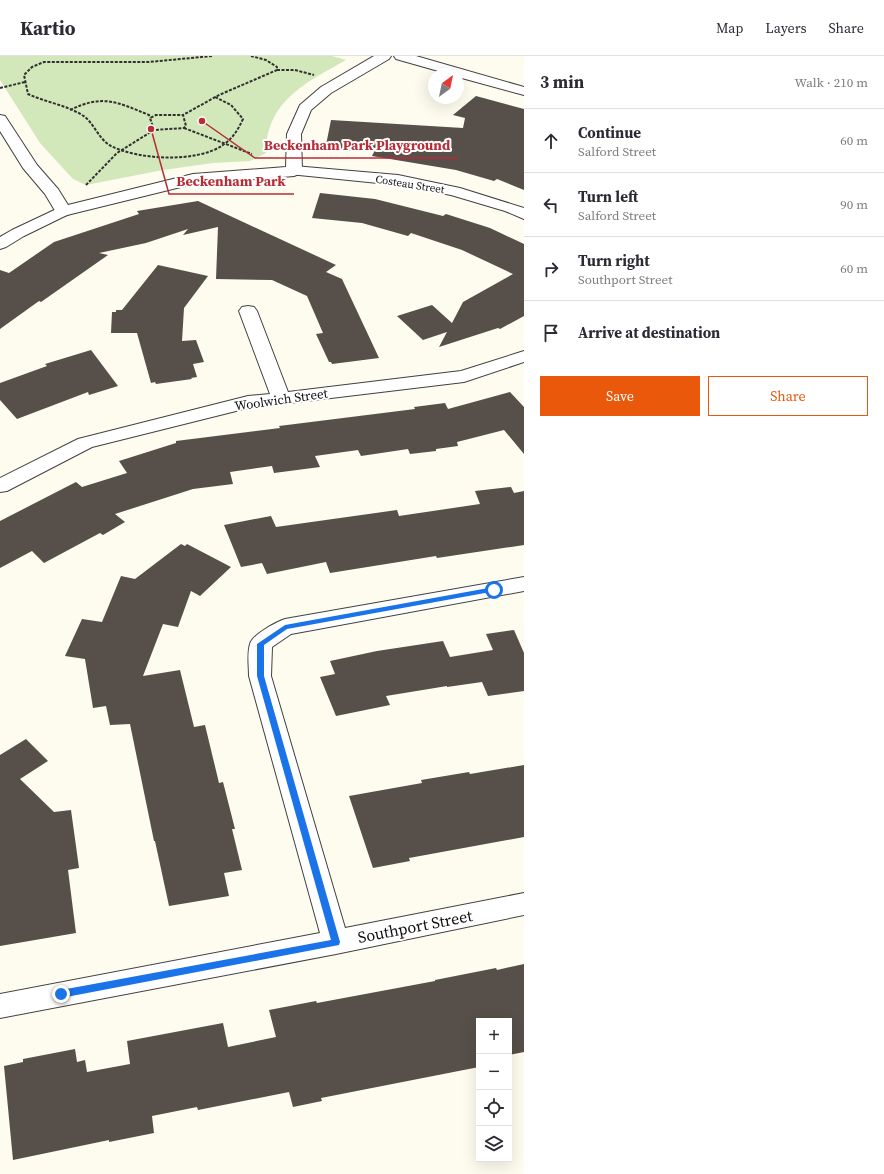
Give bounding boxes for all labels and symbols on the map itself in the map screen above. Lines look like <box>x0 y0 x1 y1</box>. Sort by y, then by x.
north arrow <box>428 68 464 104</box>
callout: Beckenham Park Playground <box>255 132 458 158</box>
text: Beckenham Park Playground <box>264 135 451 155</box>
callout: Beckenham Park <box>169 168 294 194</box>
text: Beckenham Park <box>176 171 286 191</box>
street label: Costeau Street <box>374 172 446 197</box>
street label: Woolwich Street <box>233 384 330 414</box>
route start <box>485 581 503 599</box>
street label: Southport Street <box>356 904 475 948</box>
route end <box>52 985 70 1003</box>

